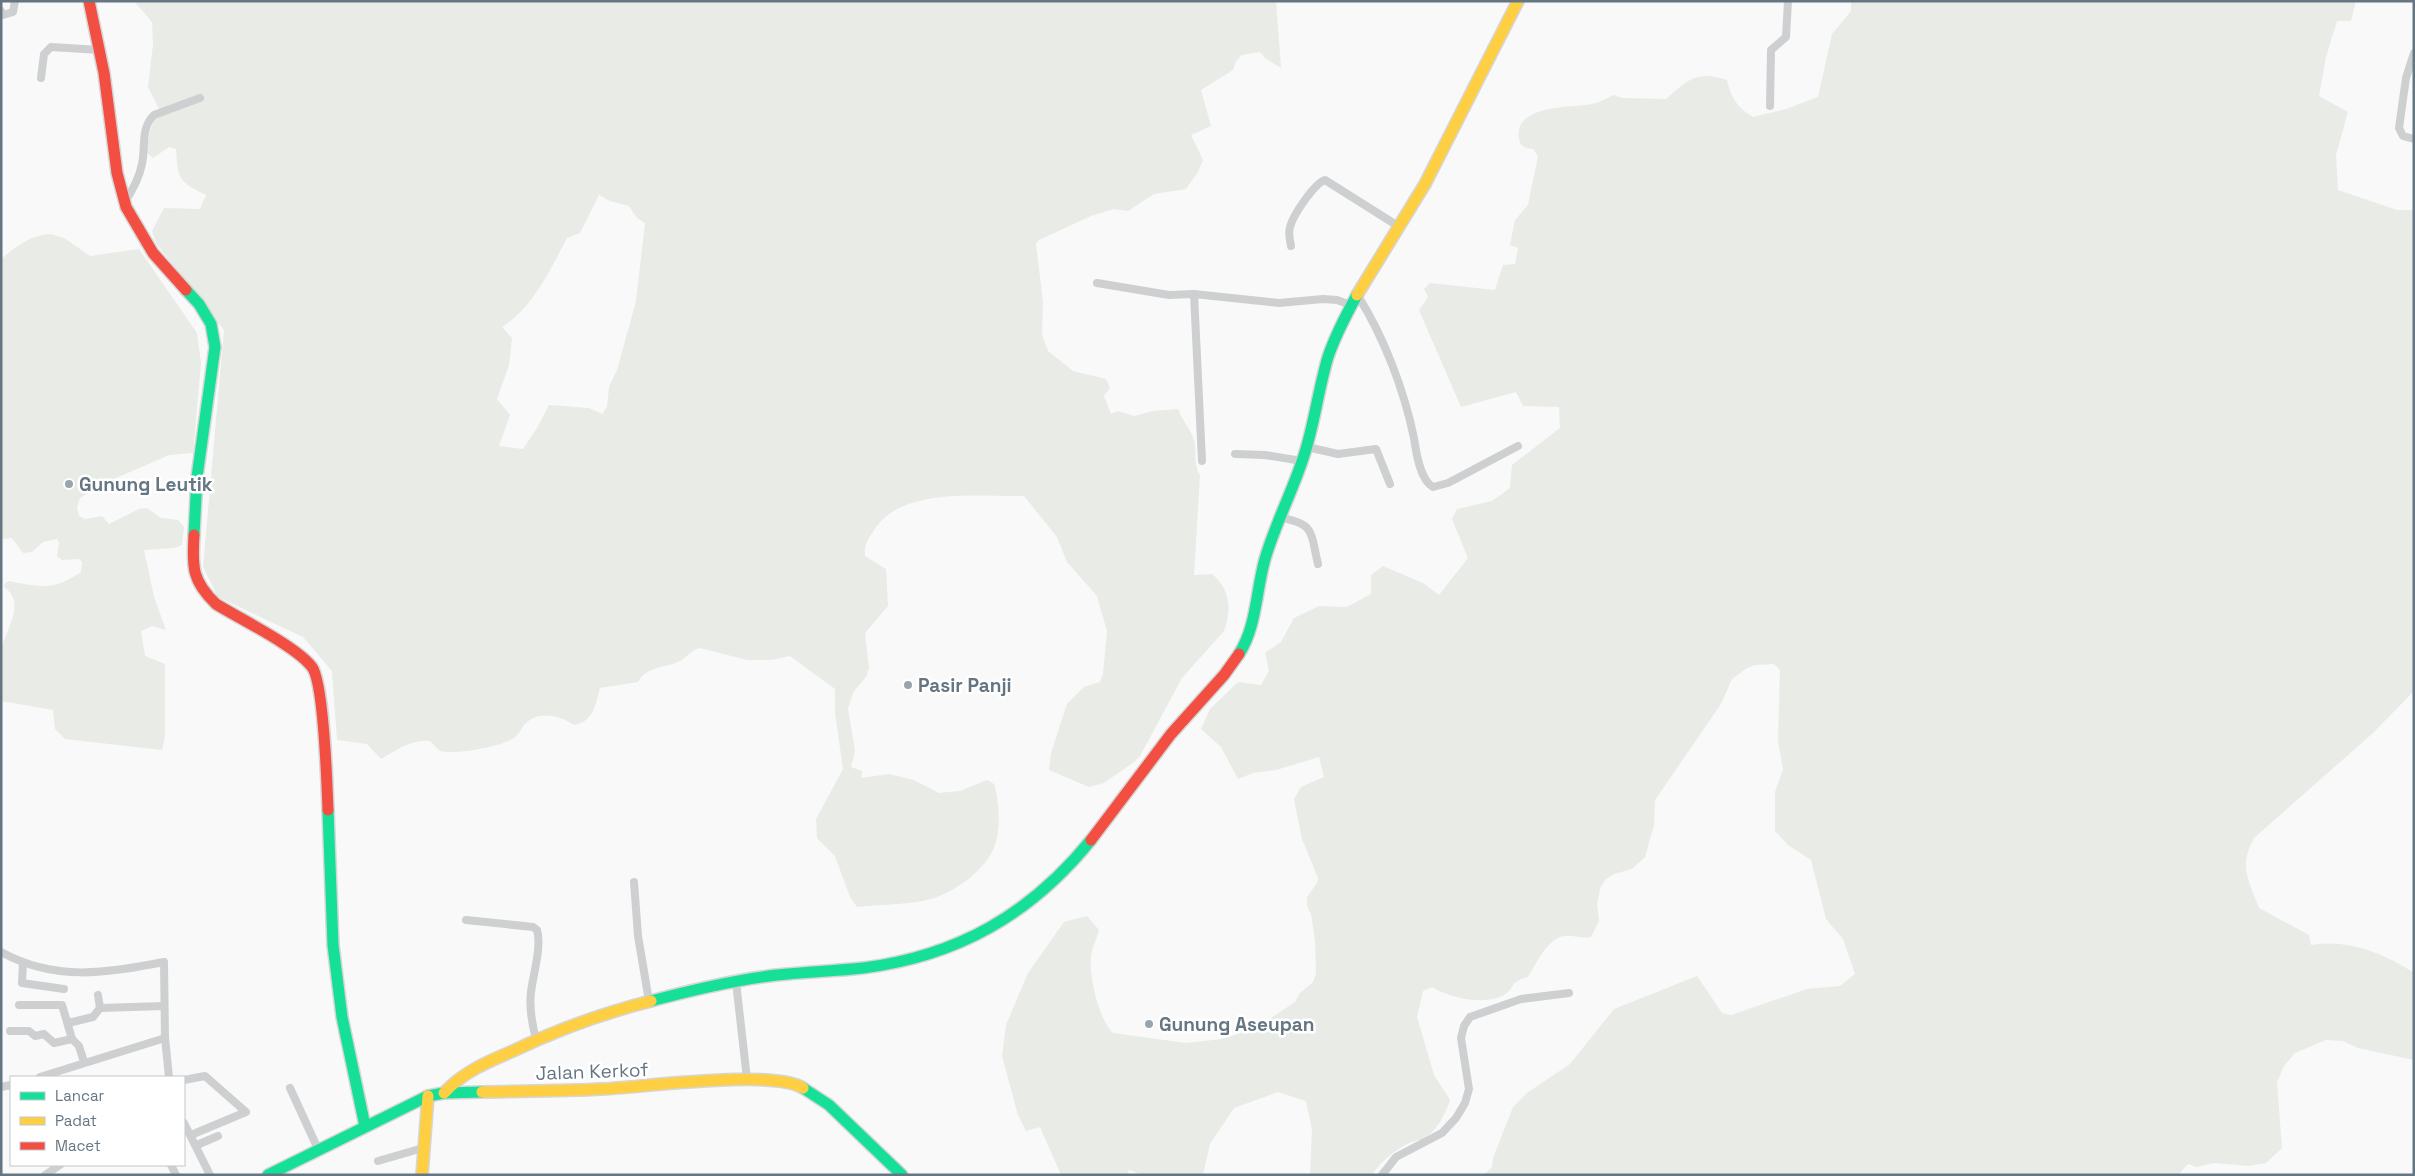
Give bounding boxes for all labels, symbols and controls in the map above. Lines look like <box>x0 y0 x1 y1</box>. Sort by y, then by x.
place label: Gunung Leutik <box>79 472 213 497</box>
marker: Gunung Leutik <box>63 478 75 490</box>
place label: Pasir Panji <box>918 673 1012 698</box>
marker: Pasir Panji <box>902 679 914 691</box>
place label: Gunung Aseupan <box>1159 1012 1314 1037</box>
marker: Gunung Aseupan <box>1143 1018 1155 1030</box>
street label: Jalan Kerkof <box>535 1057 649 1086</box>
legend <box>10 1076 185 1166</box>
text: Lancar <box>55 1086 105 1105</box>
text: Padat <box>55 1111 97 1130</box>
text: Macet <box>55 1136 101 1155</box>

